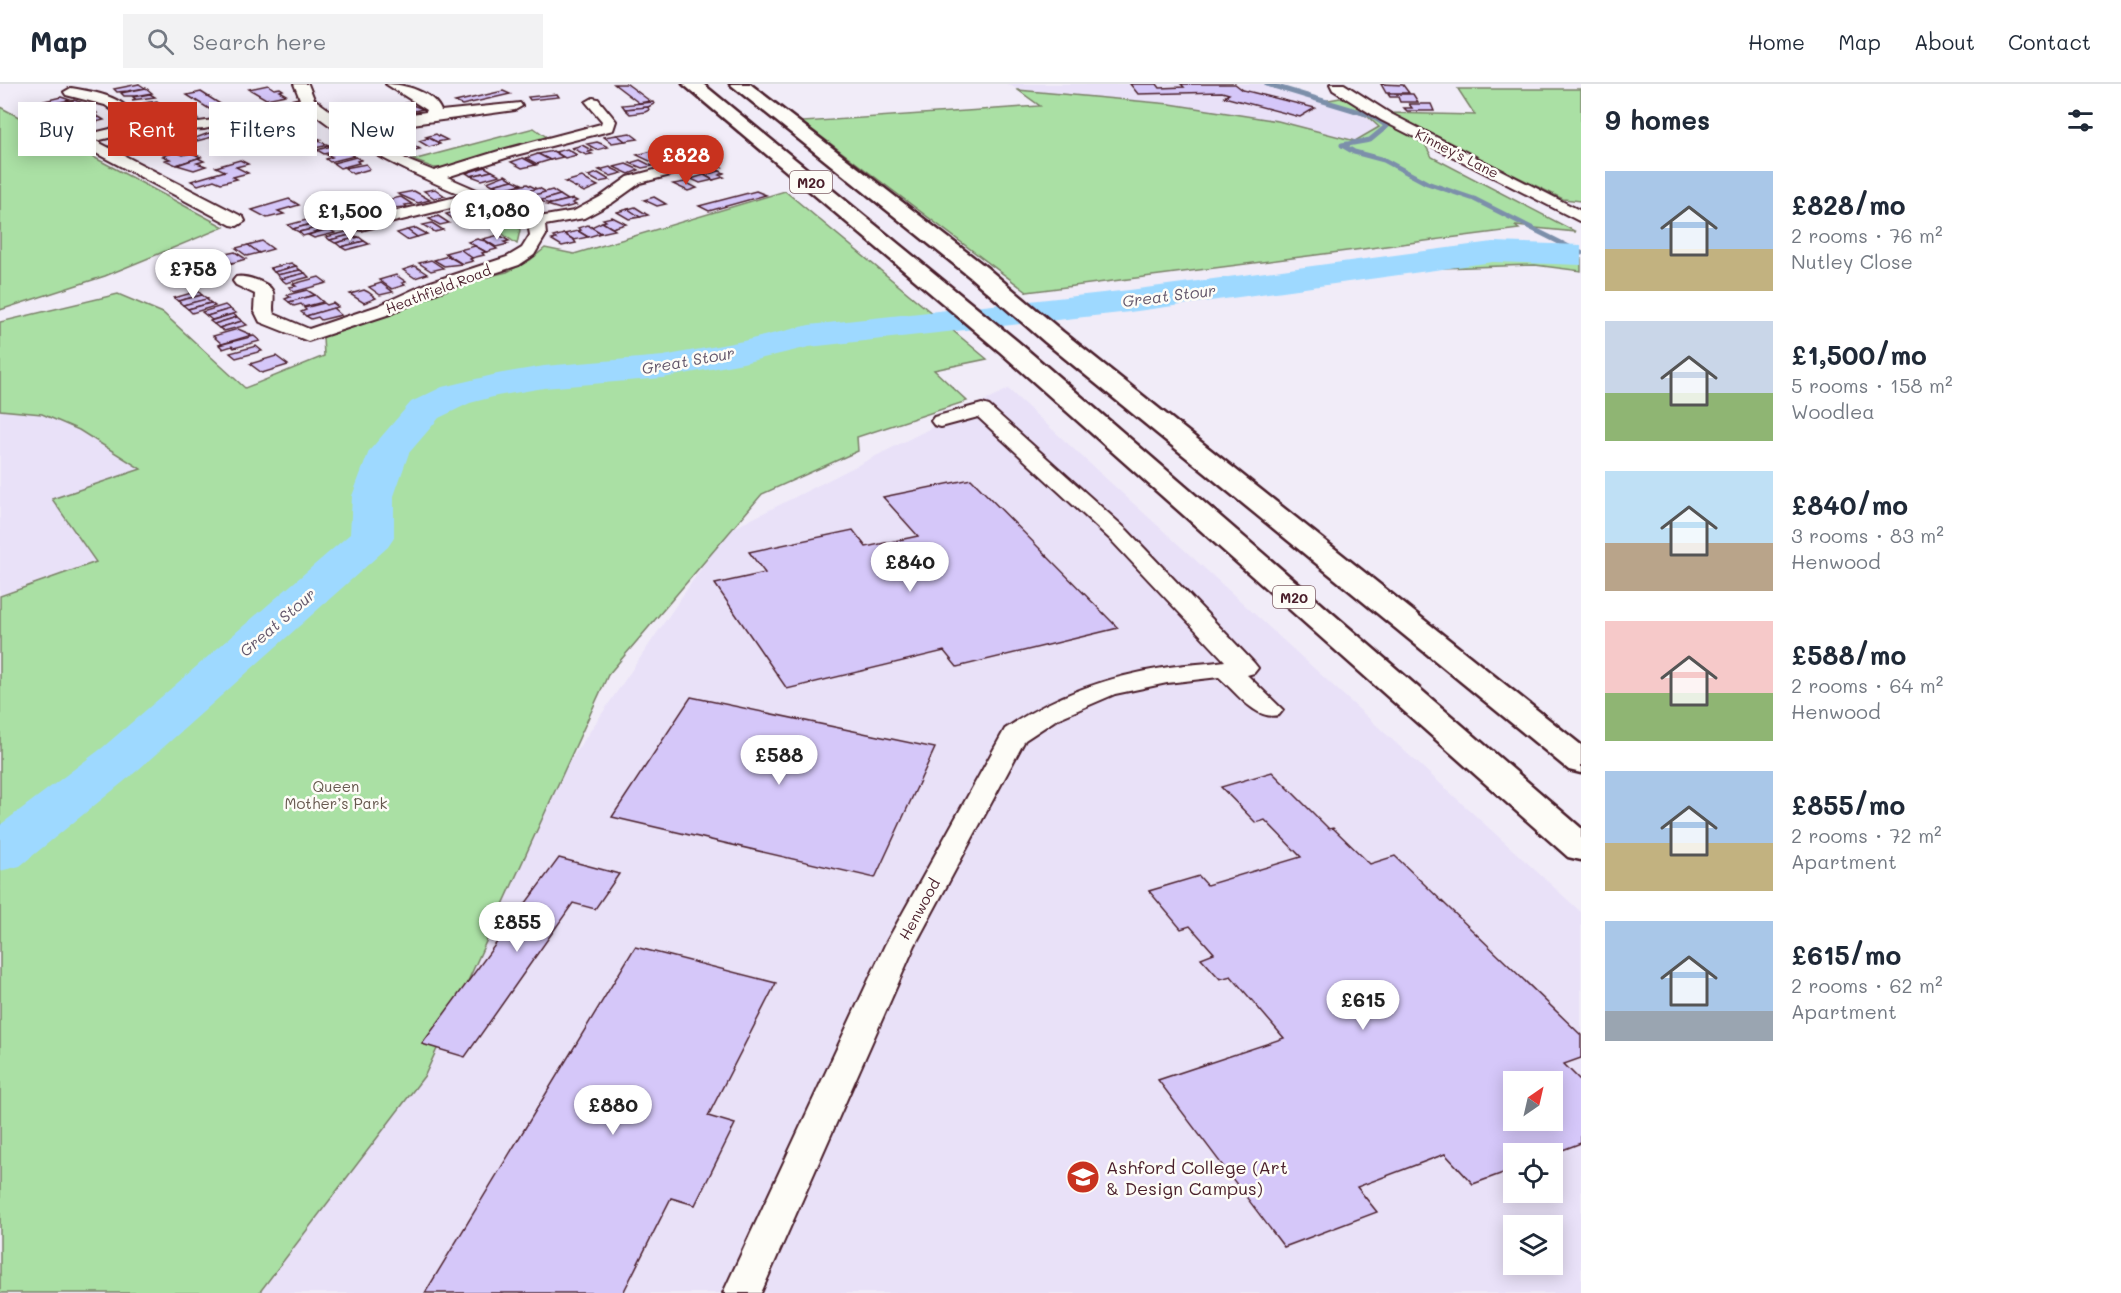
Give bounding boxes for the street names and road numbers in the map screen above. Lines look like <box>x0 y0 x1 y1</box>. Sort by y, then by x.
street label: Kinney's Lane <box>1412 124 1502 182</box>
road number: M20 <box>790 171 832 193</box>
street label: Heathfield Road <box>383 260 494 318</box>
road number: M20 <box>1273 586 1315 608</box>
street label: Henwood <box>894 875 944 943</box>

